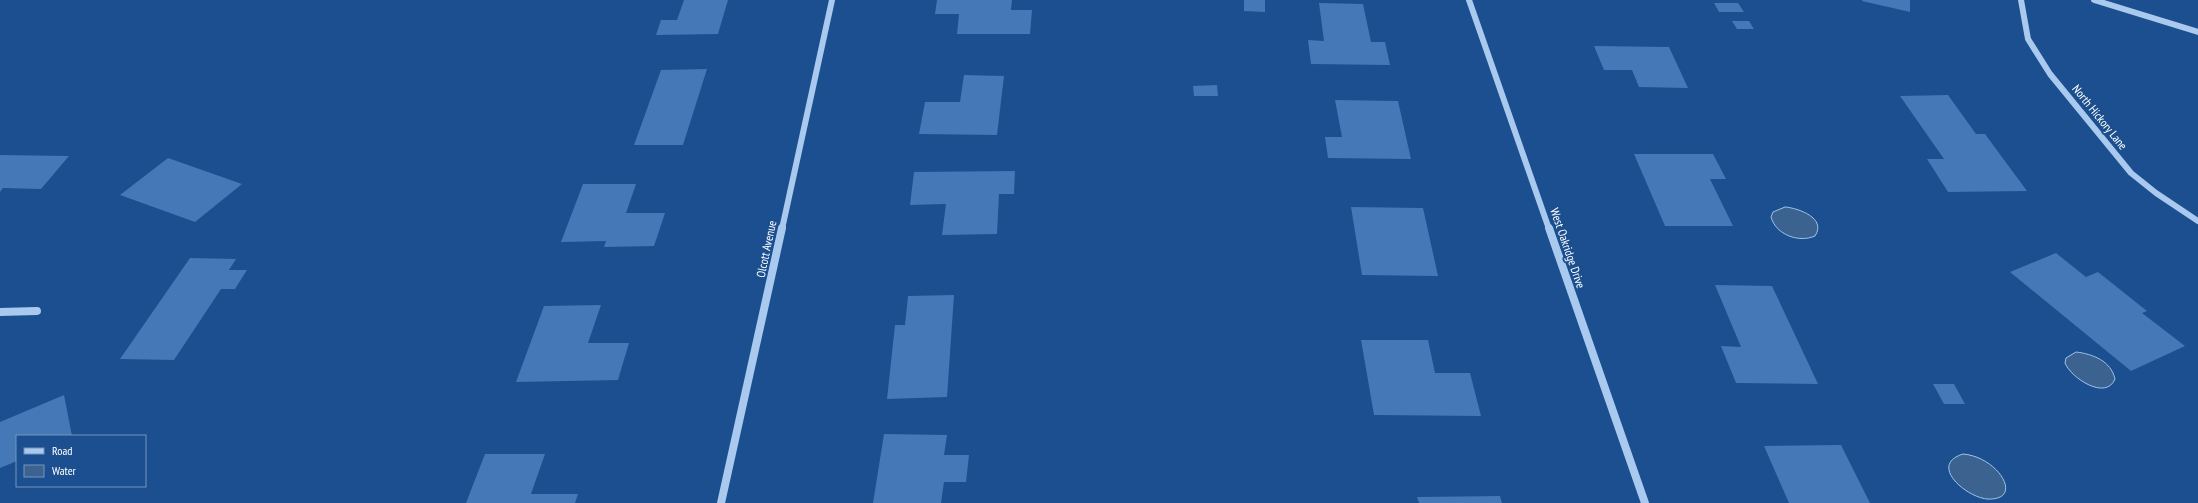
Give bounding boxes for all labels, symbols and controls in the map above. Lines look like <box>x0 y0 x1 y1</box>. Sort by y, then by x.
street label: North Hickory Lane <box>2069 82 2131 153</box>
street label: West Oakridge Drive <box>1547 206 1589 290</box>
street label: Olcott Avenue <box>753 219 779 279</box>
legend <box>16 435 146 487</box>
text: Road <box>52 443 72 458</box>
text: Water <box>52 463 77 478</box>

